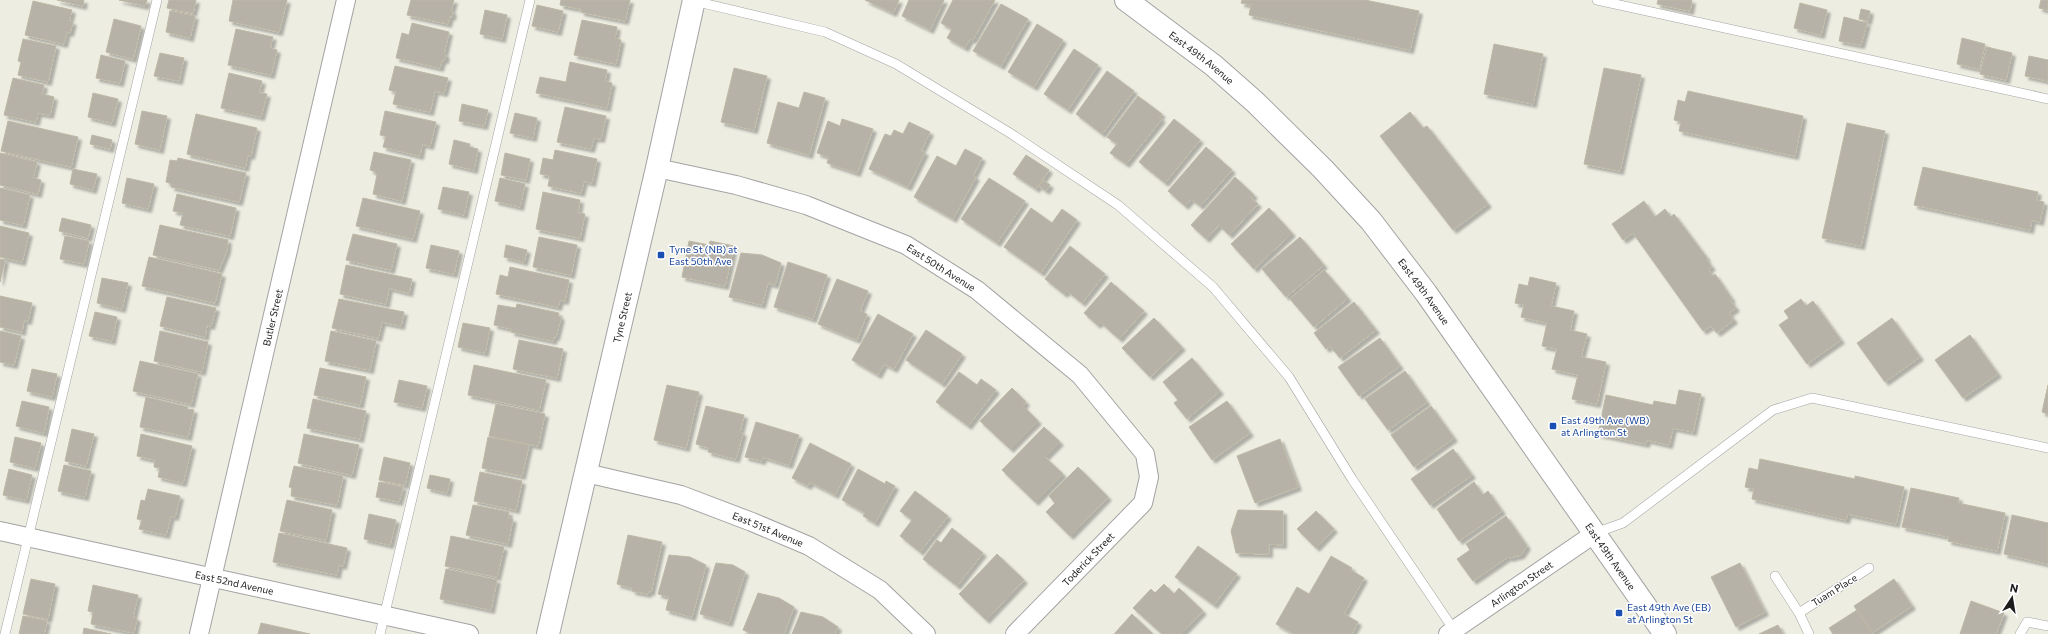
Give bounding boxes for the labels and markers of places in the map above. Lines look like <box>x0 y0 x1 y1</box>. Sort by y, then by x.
place label: Tyne St (NB) at East 50th Ave <box>669 243 737 267</box>
marker: Tyne St (NB) at East 50th Ave <box>656 250 666 260</box>
place label: East 49th Ave (WB) at Arlington St <box>1561 414 1650 438</box>
marker: East 49th Ave (WB) at Arlington St <box>1548 421 1558 431</box>
place label: East 49th Ave (EB) at Arlington St <box>1627 601 1711 625</box>
marker: East 49th Ave (EB) at Arlington St <box>1614 608 1624 618</box>

